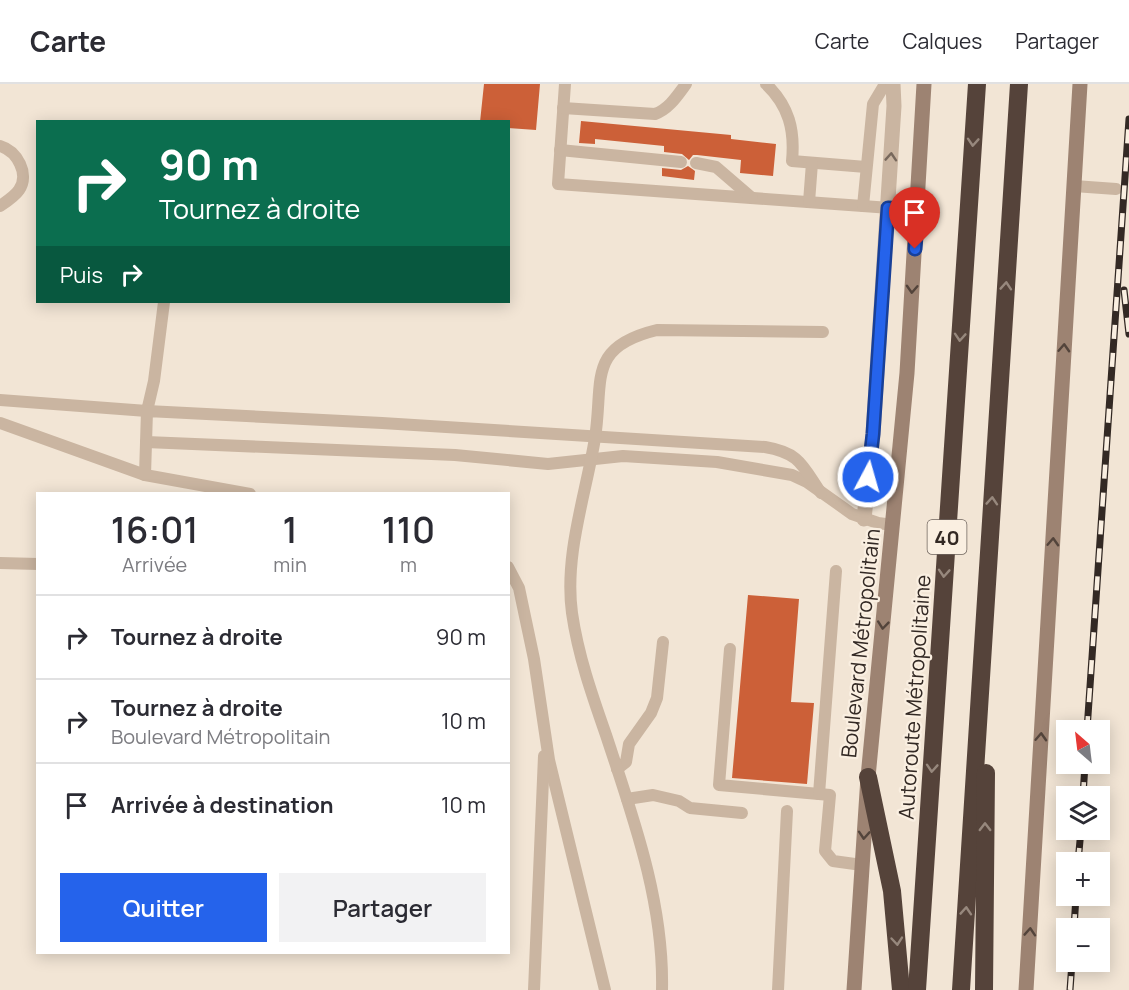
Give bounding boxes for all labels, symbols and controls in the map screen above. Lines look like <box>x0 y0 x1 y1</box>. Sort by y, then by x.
text: Carte <box>30 22 106 60</box>
text: Carte <box>815 27 869 55</box>
text: Calques <box>902 27 982 55</box>
text: Partager <box>1015 27 1099 55</box>
text: 90 m <box>159 135 259 193</box>
one-way arrow <box>966 138 979 147</box>
icon: right <box>60 144 138 222</box>
one-way arrow <box>884 152 897 161</box>
pin <box>889 187 940 249</box>
text: Tournez à droite <box>159 190 360 227</box>
icon: arrive <box>898 196 931 229</box>
icon: right <box>115 258 148 291</box>
text: Puis <box>60 260 103 290</box>
one-way arrow <box>1000 281 1013 290</box>
one-way arrow <box>906 284 919 293</box>
one-way arrow <box>954 332 967 341</box>
one-way arrow <box>1057 343 1070 352</box>
position arrow <box>836 445 900 509</box>
one-way arrow <box>985 497 998 506</box>
text: 16:01 <box>111 505 199 554</box>
text: 1 <box>282 505 298 554</box>
text: 110 <box>382 505 435 554</box>
road number: 40 <box>928 520 966 554</box>
street label: Boulevard Métropolitain <box>834 527 886 759</box>
one-way arrow <box>1046 538 1059 547</box>
text: Arrivée <box>122 551 187 578</box>
text: min <box>273 551 307 578</box>
text: m <box>400 551 417 578</box>
one-way arrow <box>938 569 951 578</box>
street label: Autoroute Métropolitaine <box>891 574 937 820</box>
one-way arrow <box>877 620 890 629</box>
icon: right <box>60 621 93 654</box>
text: Tournez à droite <box>111 622 283 652</box>
text: 90 m <box>436 622 486 652</box>
text: Tournez à droite <box>111 693 283 723</box>
icon: right <box>60 705 93 738</box>
text: 10 m <box>441 706 486 736</box>
north arrow <box>1056 720 1110 774</box>
map controls <box>1056 720 1110 972</box>
text: Boulevard Métropolitain <box>111 723 331 750</box>
one-way arrow <box>1035 732 1048 741</box>
one-way arrow <box>926 764 939 773</box>
button: layers <box>1056 786 1110 840</box>
icon: arrive <box>60 789 93 822</box>
text: Arrivée à destination <box>111 790 334 820</box>
text: 10 m <box>441 790 486 820</box>
one-way arrow <box>979 822 991 831</box>
one-way arrow <box>858 831 871 840</box>
button: + <box>1056 852 1110 906</box>
button: Quitter <box>60 873 267 942</box>
button: Partager <box>279 873 486 942</box>
one-way arrow <box>959 906 972 915</box>
button: − <box>1056 918 1110 972</box>
one-way arrow <box>1023 927 1036 936</box>
one-way arrow <box>890 936 903 945</box>

